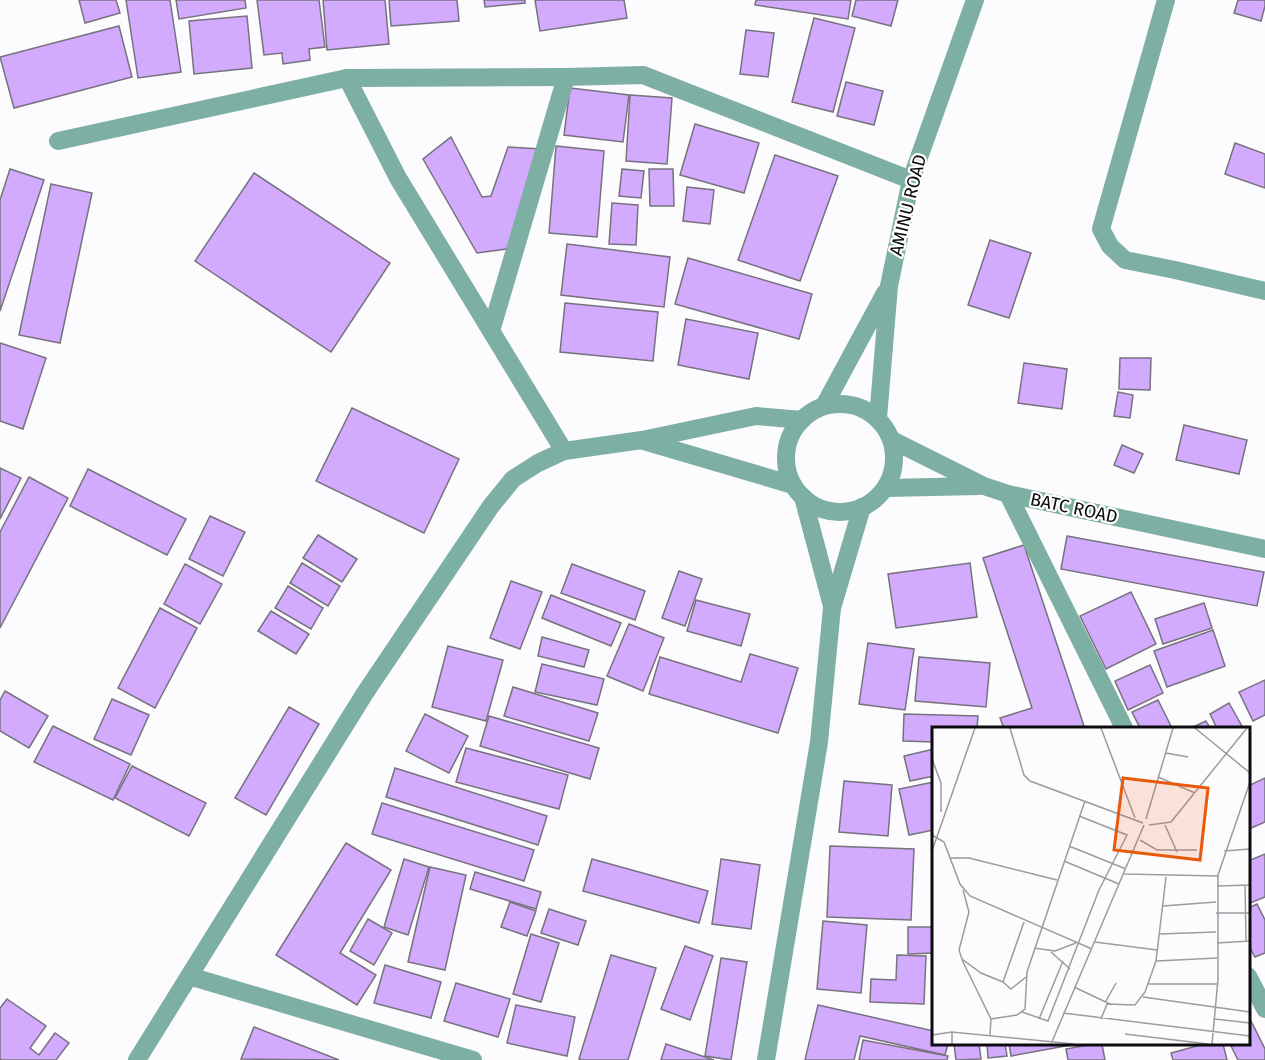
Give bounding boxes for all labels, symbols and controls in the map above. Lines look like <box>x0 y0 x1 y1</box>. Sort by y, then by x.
street label: AMINU ROAD <box>885 152 931 258</box>
street label: BATC ROAD <box>1028 488 1120 528</box>
inset map <box>932 727 1250 1045</box>

